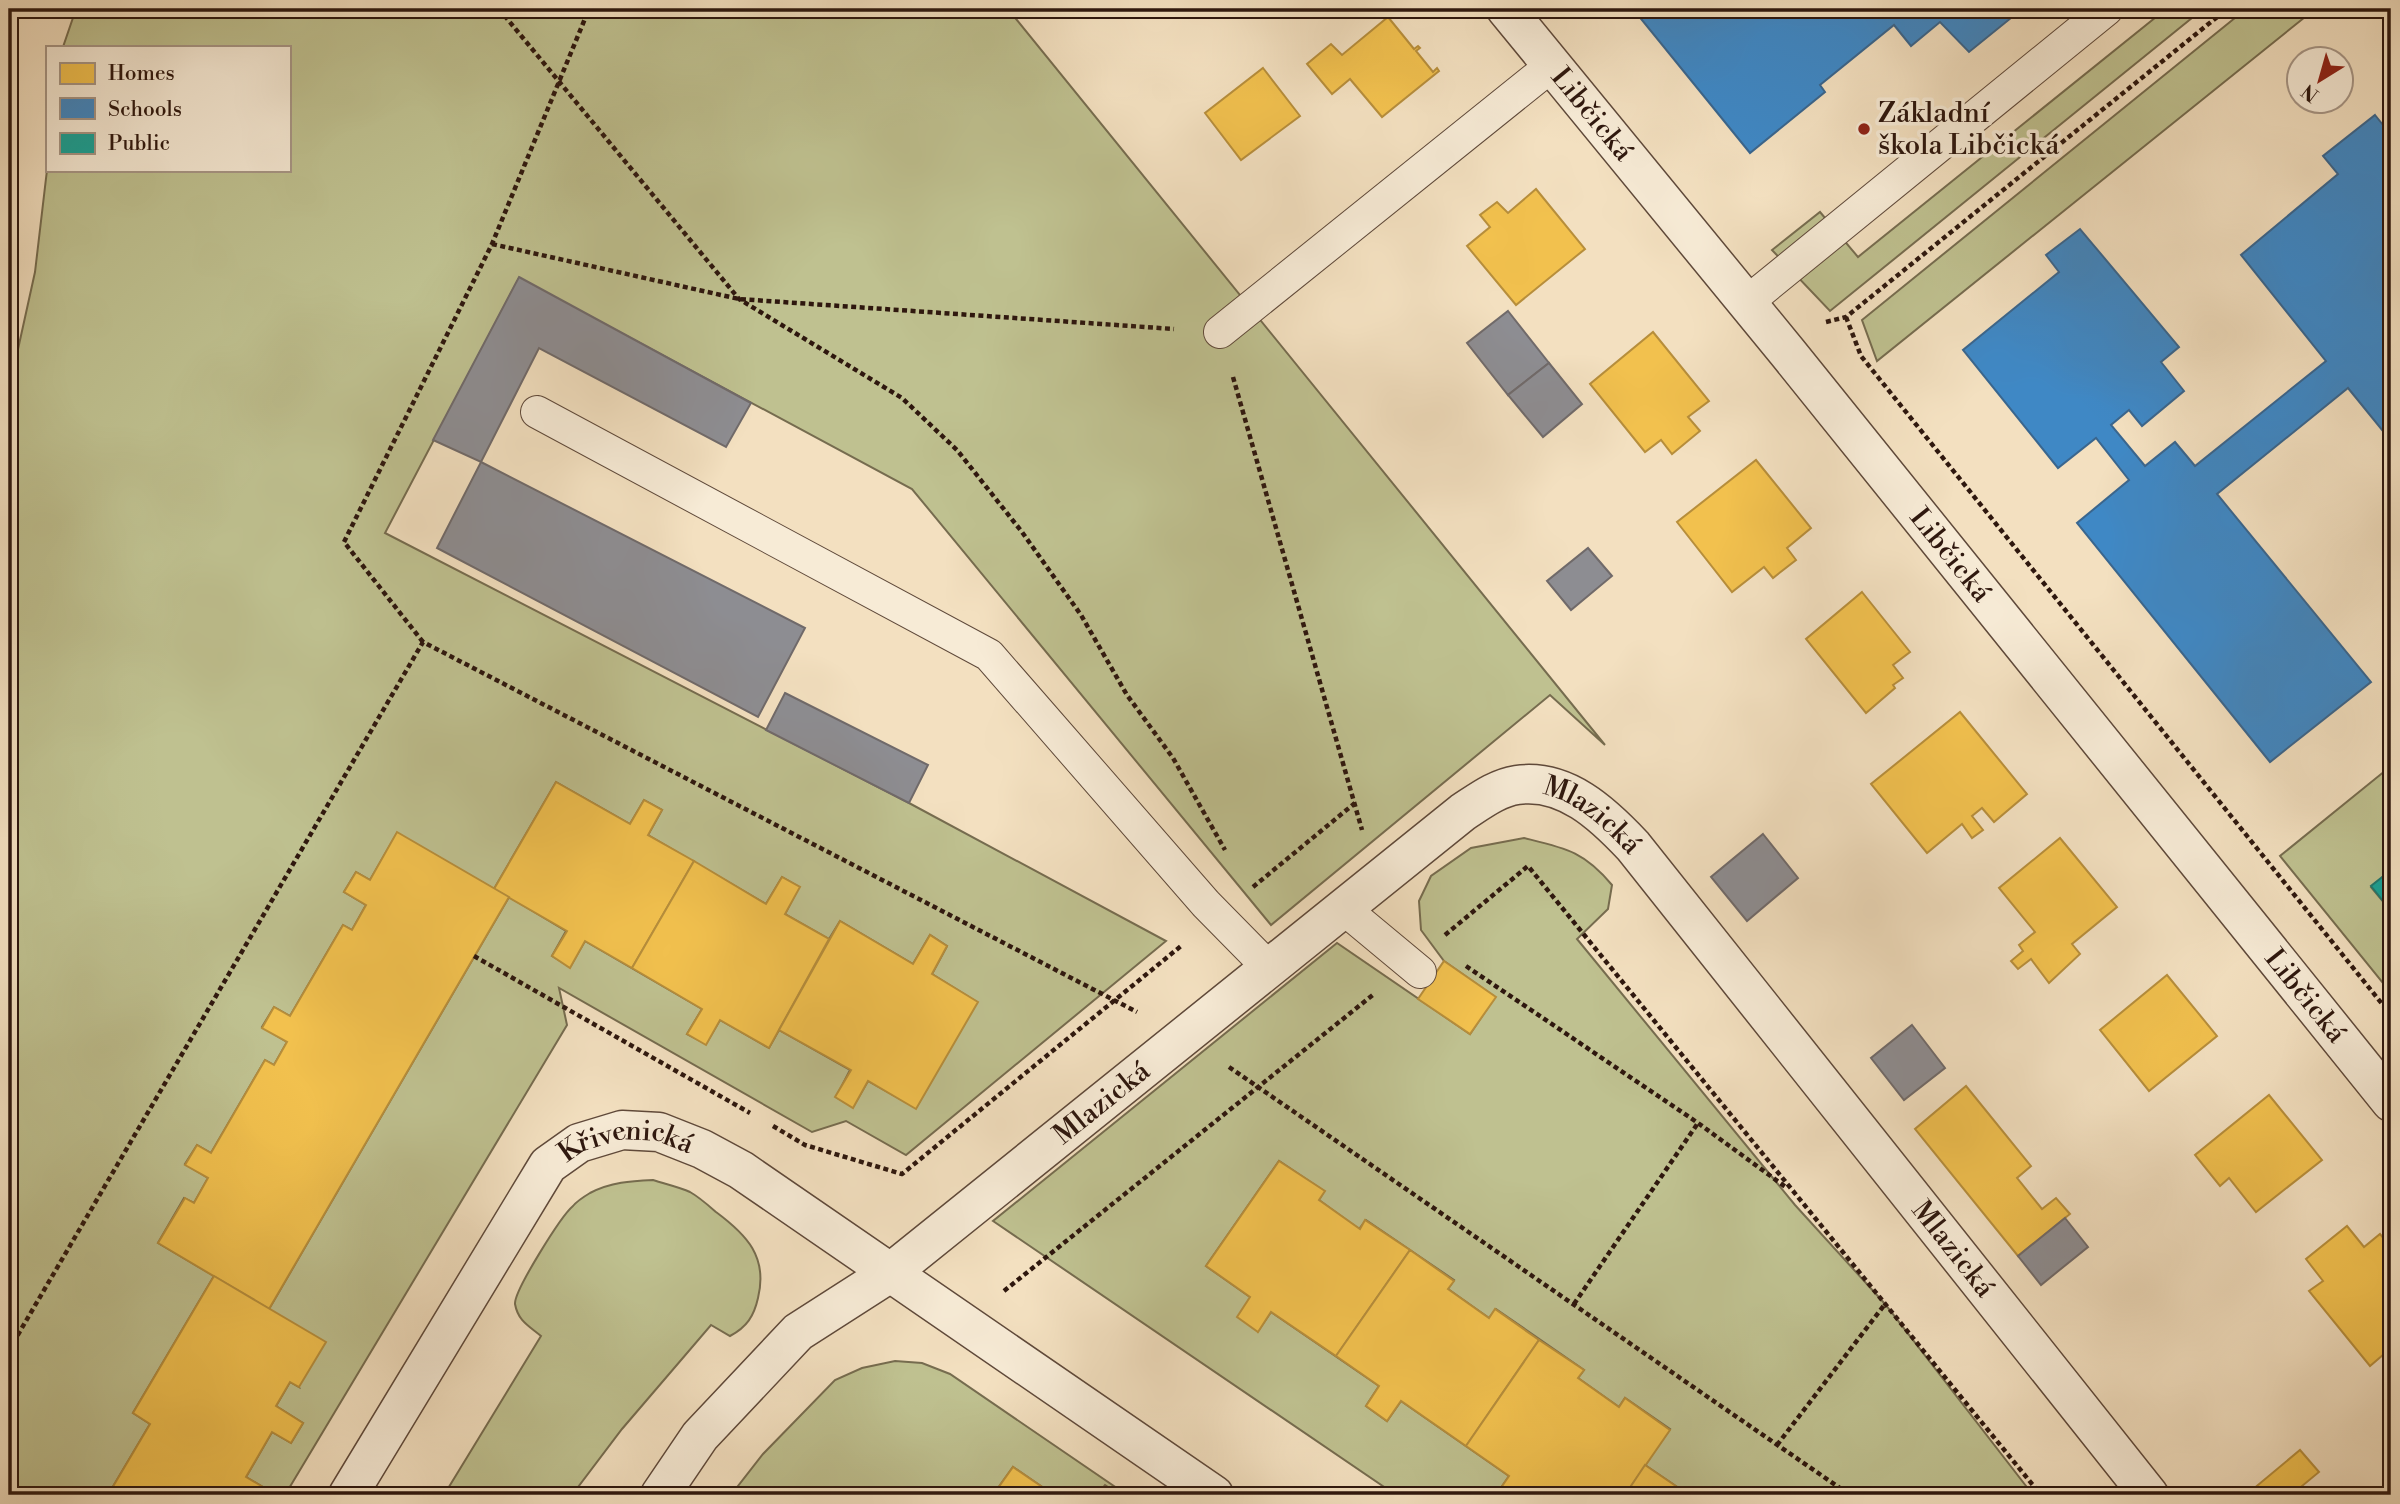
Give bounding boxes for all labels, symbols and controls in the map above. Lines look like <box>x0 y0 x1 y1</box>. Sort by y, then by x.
legend <box>46 46 290 172</box>
north arrow <box>2284 46 2354 116</box>
street label: Libčická <box>1544 60 1641 169</box>
text: Homes <box>108 61 175 87</box>
text: N <box>2297 79 2324 107</box>
place label: Základní škola Libčická <box>1878 96 2060 163</box>
text: Schools <box>108 97 182 123</box>
marker: Základní škola Libčická <box>1856 121 1872 137</box>
text: Public <box>108 131 170 157</box>
street label: Libčická <box>1902 501 1999 610</box>
street label: Mlazická <box>1539 768 1649 862</box>
street label: Libčická <box>2257 942 2354 1051</box>
street label: Mlazická <box>1046 1053 1157 1152</box>
street label: Křivenická <box>551 1112 700 1170</box>
street label: Mlazická <box>1904 1193 2003 1305</box>

